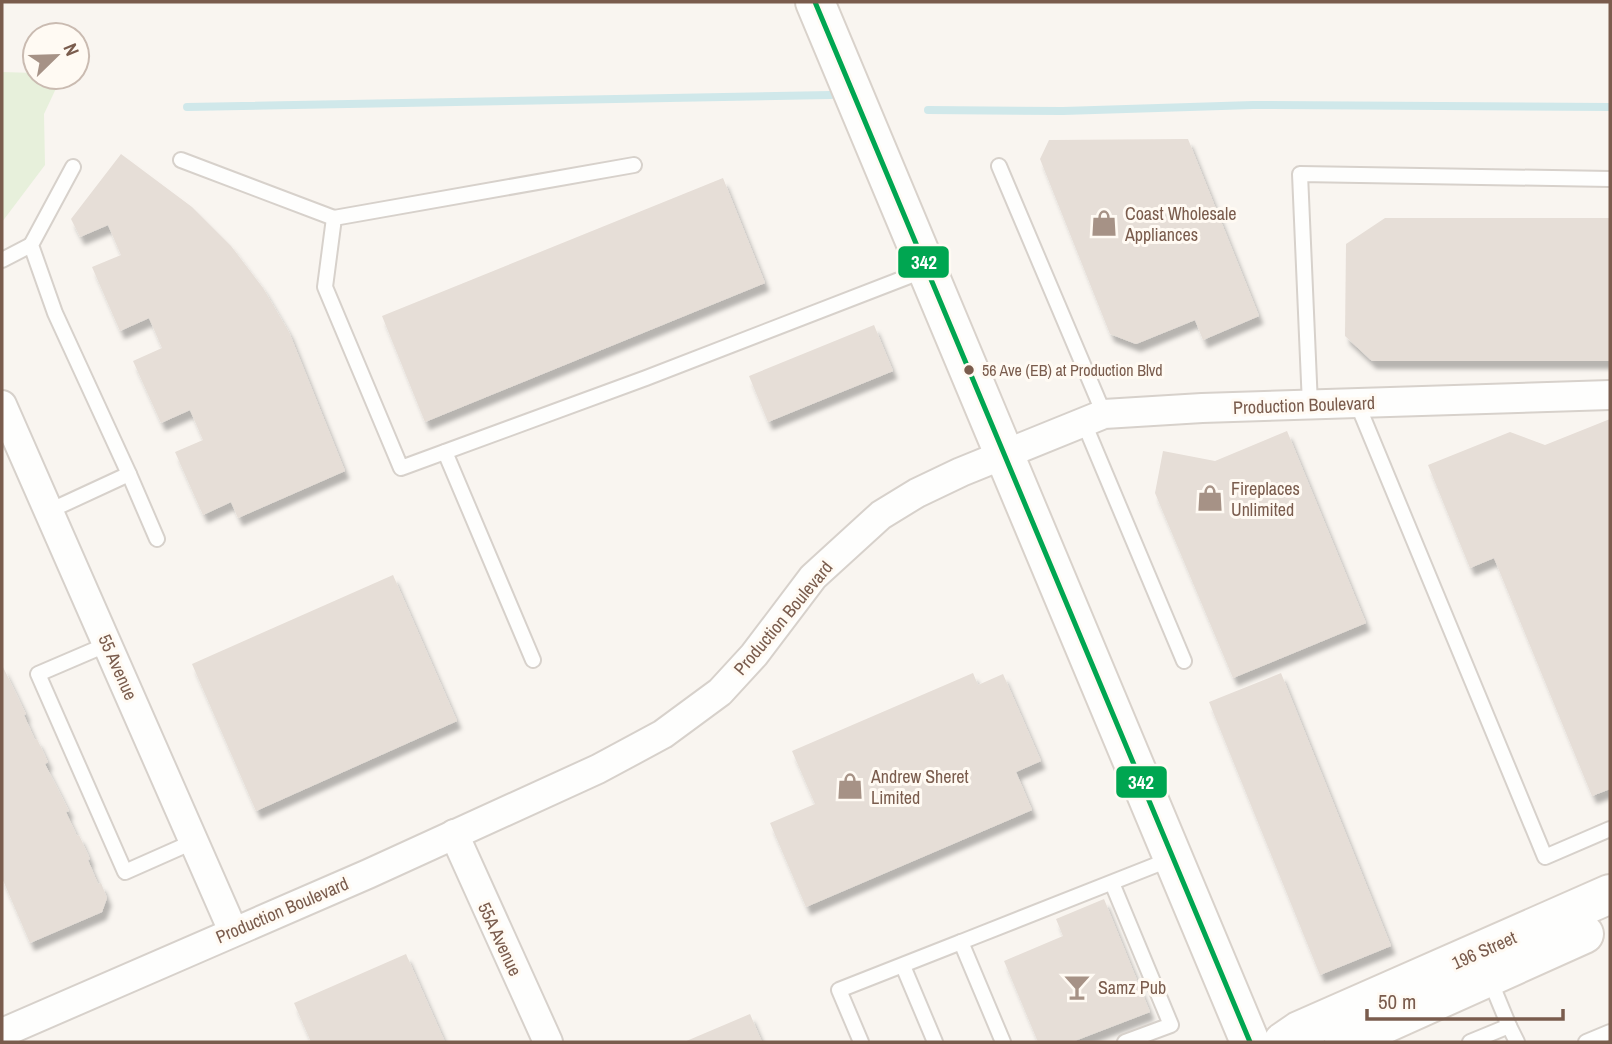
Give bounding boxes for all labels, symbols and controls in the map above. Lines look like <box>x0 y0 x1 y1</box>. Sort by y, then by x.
north arrow <box>21 21 91 91</box>
text: N <box>57 39 86 60</box>
place label: Coast Wholesale Appliances <box>1124 201 1237 247</box>
shop icon: Coast Wholesale Appliances <box>1089 208 1119 238</box>
line badge: 342 <box>897 245 950 279</box>
text: 342 <box>911 249 937 275</box>
place label: 56 Ave (EB) at Production Blvd <box>982 359 1163 381</box>
marker: 56 Ave (EB) at Production Blvd <box>962 363 976 377</box>
street label: Production Boulevard <box>1233 390 1375 420</box>
place label: Fireplaces Unlimited <box>1231 476 1300 522</box>
shop icon: Fireplaces Unlimited <box>1195 483 1225 513</box>
street label: Production Boulevard <box>728 556 838 680</box>
street label: 55 Avenue <box>92 630 144 704</box>
place label: Andrew Sheret Limited <box>870 764 969 810</box>
line badge: 342 <box>1115 765 1168 799</box>
text: 342 <box>1128 769 1154 795</box>
shop icon: Andrew Sheret Limited <box>835 771 865 801</box>
street label: Production Boulevard <box>212 871 352 949</box>
street label: 55A Avenue <box>472 898 528 980</box>
street label: 196 Street <box>1448 925 1520 975</box>
bar icon: Samz Pub <box>1062 972 1092 1002</box>
place label: Samz Pub <box>1098 975 1166 1000</box>
scale bar <box>1367 978 1563 1022</box>
text: 50 m <box>1378 987 1416 1016</box>

